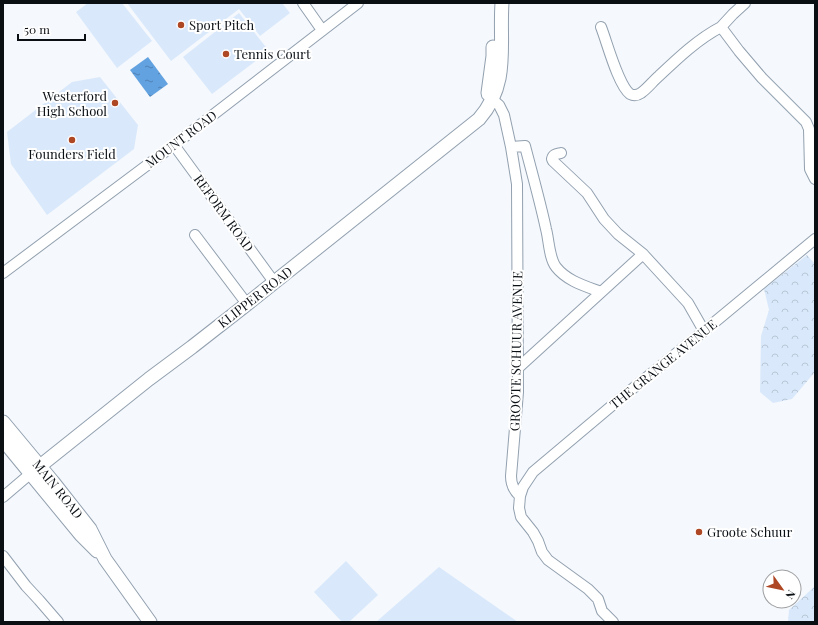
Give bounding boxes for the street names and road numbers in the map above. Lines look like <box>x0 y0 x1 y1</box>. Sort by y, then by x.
street label: MOUNT ROAD <box>142 106 220 171</box>
street label: REFORM ROAD <box>191 171 258 255</box>
street label: KLIPPER ROAD <box>214 262 296 331</box>
street label: GROOTE SCHUUR AVENUE <box>506 271 525 431</box>
street label: THE GRANGE AVENUE <box>606 315 720 412</box>
street label: MAIN ROAD <box>29 456 87 522</box>

